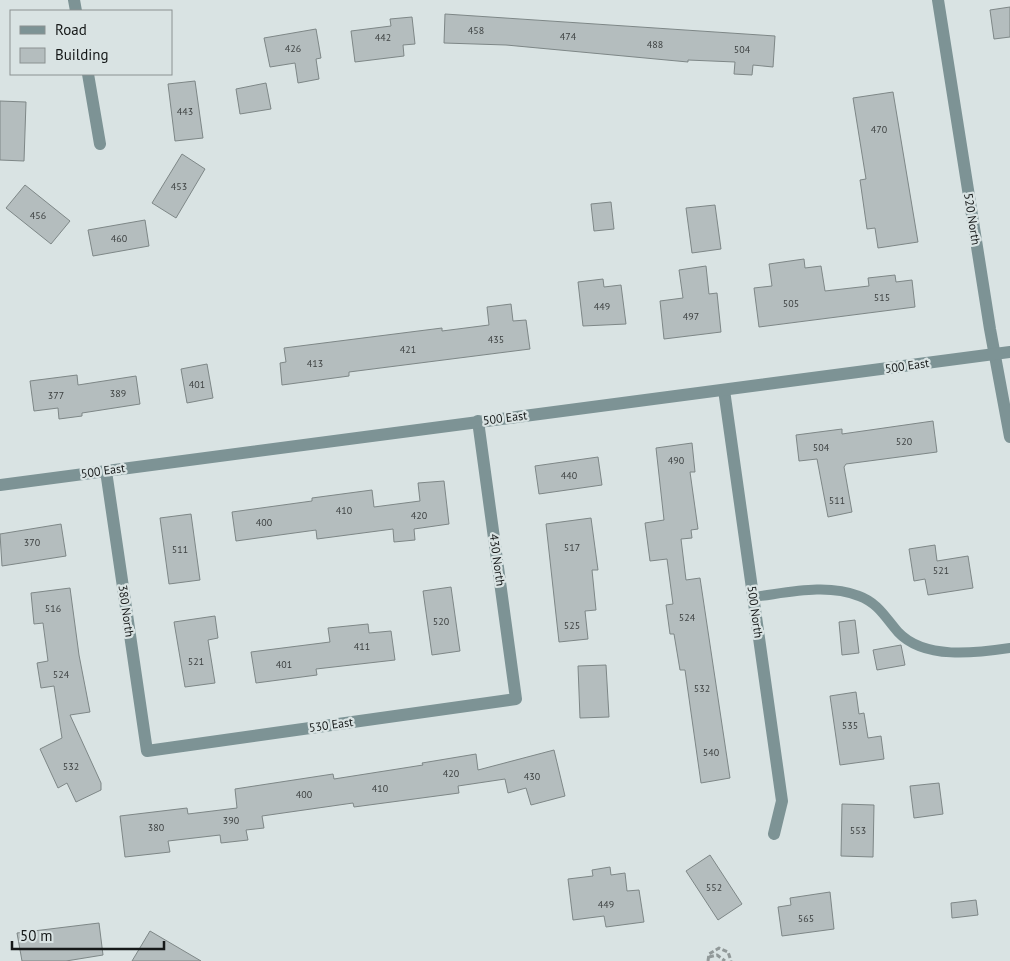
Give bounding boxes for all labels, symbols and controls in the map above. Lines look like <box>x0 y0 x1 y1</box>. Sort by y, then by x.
legend <box>10 10 172 75</box>
text: Road <box>55 20 87 39</box>
house number: 458 <box>468 24 484 37</box>
house number: 474 <box>560 30 577 43</box>
house number: 442 <box>375 31 391 44</box>
house number: 488 <box>647 38 663 51</box>
house number: 426 <box>285 42 301 55</box>
house number: 504 <box>734 43 751 56</box>
text: Building <box>55 45 109 64</box>
house number: 443 <box>177 105 193 118</box>
house number: 470 <box>871 123 888 136</box>
house number: 453 <box>171 180 187 193</box>
street label: 520 North <box>961 192 984 246</box>
house number: 456 <box>30 209 46 222</box>
house number: 460 <box>111 232 128 245</box>
house number: 515 <box>874 291 890 304</box>
house number: 505 <box>783 297 799 310</box>
house number: 449 <box>594 300 610 313</box>
house number: 497 <box>683 310 699 323</box>
house number: 435 <box>488 333 504 346</box>
house number: 421 <box>400 343 416 356</box>
street label: 500 East <box>884 355 930 376</box>
house number: 413 <box>307 357 323 370</box>
house number: 401 <box>189 378 205 391</box>
house number: 389 <box>110 387 126 400</box>
house number: 377 <box>48 389 64 402</box>
street label: 500 East <box>482 407 528 428</box>
house number: 520 <box>896 435 913 448</box>
house number: 504 <box>813 441 830 454</box>
house number: 490 <box>668 454 685 467</box>
street label: 500 East <box>80 460 126 481</box>
house number: 440 <box>561 469 578 482</box>
house number: 511 <box>829 494 845 507</box>
house number: 410 <box>336 504 353 517</box>
house number: 420 <box>411 509 428 522</box>
house number: 400 <box>256 516 273 529</box>
street label: 430 North <box>486 533 509 587</box>
house number: 370 <box>24 536 41 549</box>
house number: 517 <box>564 541 580 554</box>
house number: 511 <box>172 543 188 556</box>
house number: 521 <box>933 564 949 577</box>
street label: 380 North <box>115 584 138 638</box>
street label: 500 North <box>744 585 767 639</box>
house number: 516 <box>45 602 61 615</box>
house number: 524 <box>679 611 696 624</box>
house number: 520 <box>433 615 450 628</box>
house number: 525 <box>564 619 580 632</box>
house number: 411 <box>354 640 370 653</box>
house number: 521 <box>188 655 204 668</box>
house number: 401 <box>276 658 292 671</box>
house number: 524 <box>53 668 70 681</box>
house number: 532 <box>694 682 710 695</box>
street label: 530 East <box>308 714 354 735</box>
house number: 535 <box>842 719 858 732</box>
house number: 540 <box>703 746 720 759</box>
house number: 532 <box>63 760 79 773</box>
house number: 420 <box>443 767 460 780</box>
house number: 430 <box>524 770 541 783</box>
house number: 410 <box>372 782 389 795</box>
house number: 400 <box>296 788 313 801</box>
house number: 390 <box>223 814 240 827</box>
house number: 380 <box>148 821 165 834</box>
house number: 553 <box>850 824 866 837</box>
house number: 552 <box>706 881 722 894</box>
house number: 449 <box>598 898 614 911</box>
house number: 565 <box>798 912 814 925</box>
scale bar <box>12 918 165 950</box>
text: 50 m <box>20 926 53 945</box>

